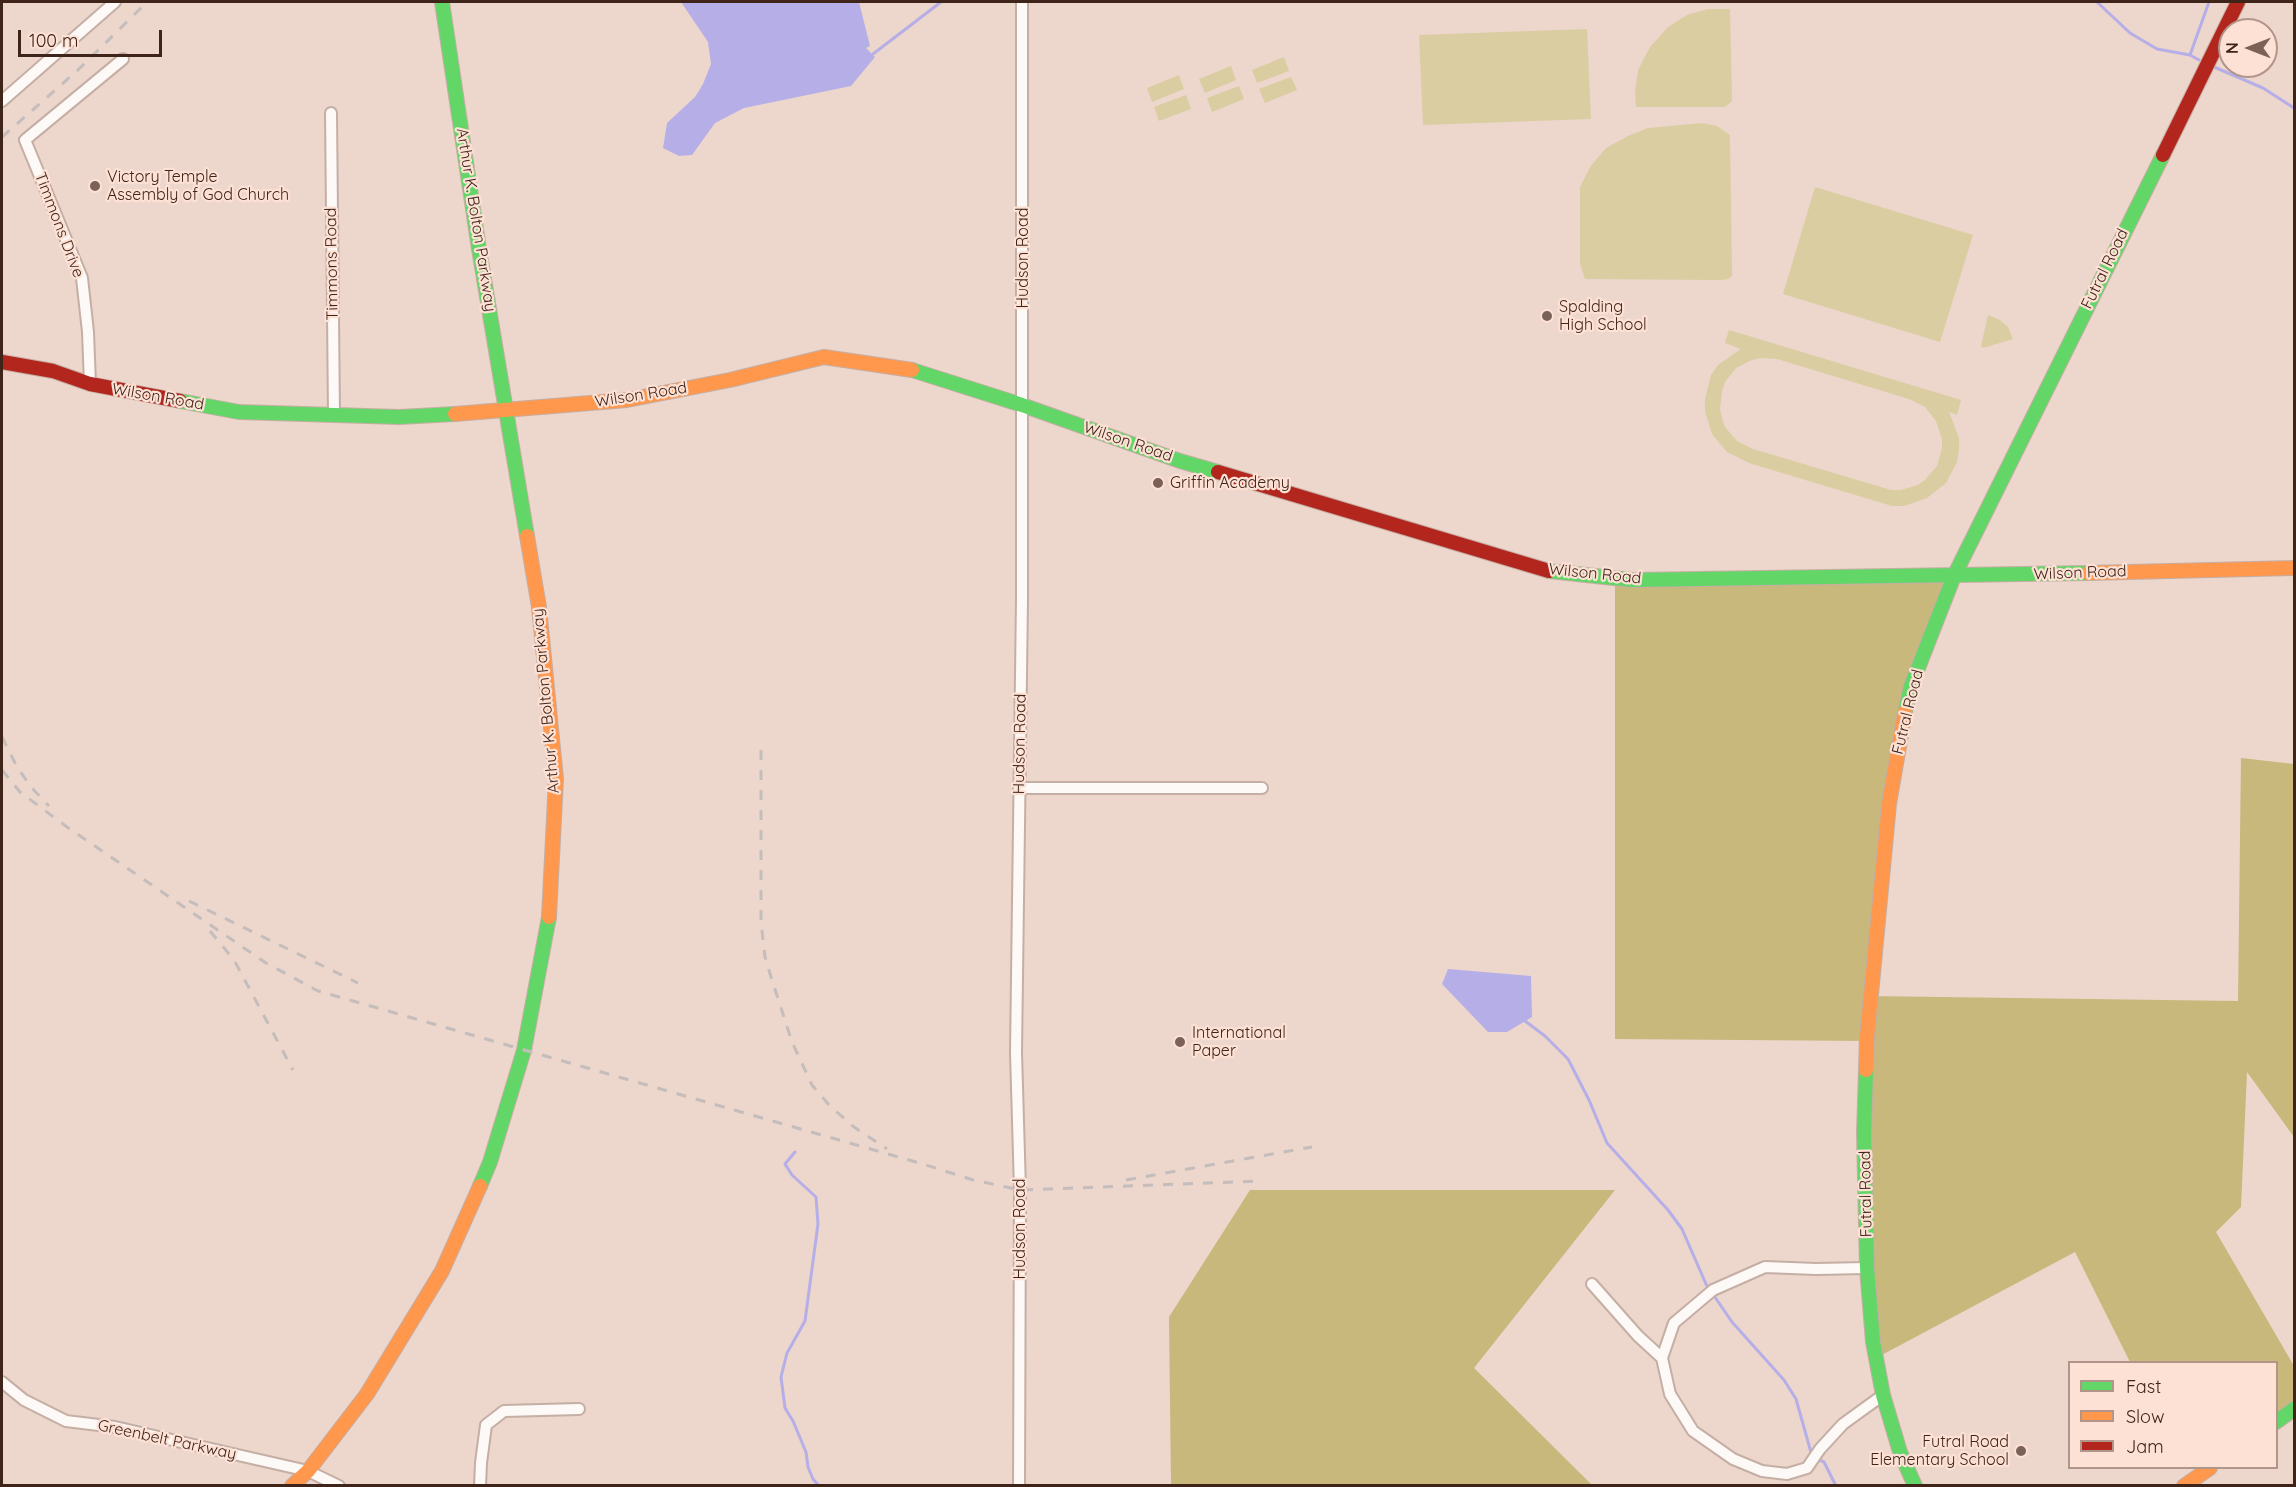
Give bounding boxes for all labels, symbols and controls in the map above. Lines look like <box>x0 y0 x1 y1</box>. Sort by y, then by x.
scale bar <box>21 18 165 56</box>
north arrow <box>2218 18 2278 78</box>
text: 100 m <box>29 29 78 52</box>
text: N <box>2222 42 2242 54</box>
street label: Arthur K. Bolton Parkway <box>452 127 500 313</box>
place label: Victory Temple Assembly of God Church <box>107 167 289 205</box>
street label: Timmons Drive <box>30 169 88 281</box>
marker: Victory Temple Assembly of God Church <box>88 179 102 193</box>
street label: Timmons Road <box>321 207 343 321</box>
street label: Hudson Road <box>1013 208 1033 308</box>
street label: Futral Road <box>2077 226 2133 312</box>
place label: Spalding High School <box>1559 297 1647 335</box>
marker: Spalding High School <box>1540 309 1554 323</box>
street label: Wilson Road <box>594 378 688 412</box>
street label: Wilson Road <box>111 379 205 415</box>
street label: Wilson Road <box>1081 418 1175 466</box>
place label: Griffin Academy <box>1170 473 1290 493</box>
marker: Griffin Academy <box>1151 476 1165 490</box>
street label: Wilson Road <box>1548 560 1642 588</box>
street label: Wilson Road <box>2033 562 2127 584</box>
street label: Arthur K. Bolton Parkway <box>528 608 564 794</box>
street label: Futral Road <box>1888 668 1928 756</box>
street label: Hudson Road <box>1010 693 1030 795</box>
place label: International Paper <box>1192 1023 1286 1061</box>
marker: International Paper <box>1173 1035 1187 1049</box>
street label: Futral Road <box>1856 1150 1876 1238</box>
street label: Hudson Road <box>1010 1179 1030 1279</box>
legend <box>2068 1361 2278 1469</box>
text: Fast <box>2126 1375 2161 1398</box>
text: Slow <box>2126 1405 2164 1428</box>
street label: Greenbelt Parkway <box>96 1416 238 1464</box>
place label: Futral Road Elementary School <box>1870 1432 2009 1470</box>
text: Jam <box>2126 1435 2164 1458</box>
marker: Futral Road Elementary School <box>2014 1444 2028 1458</box>

